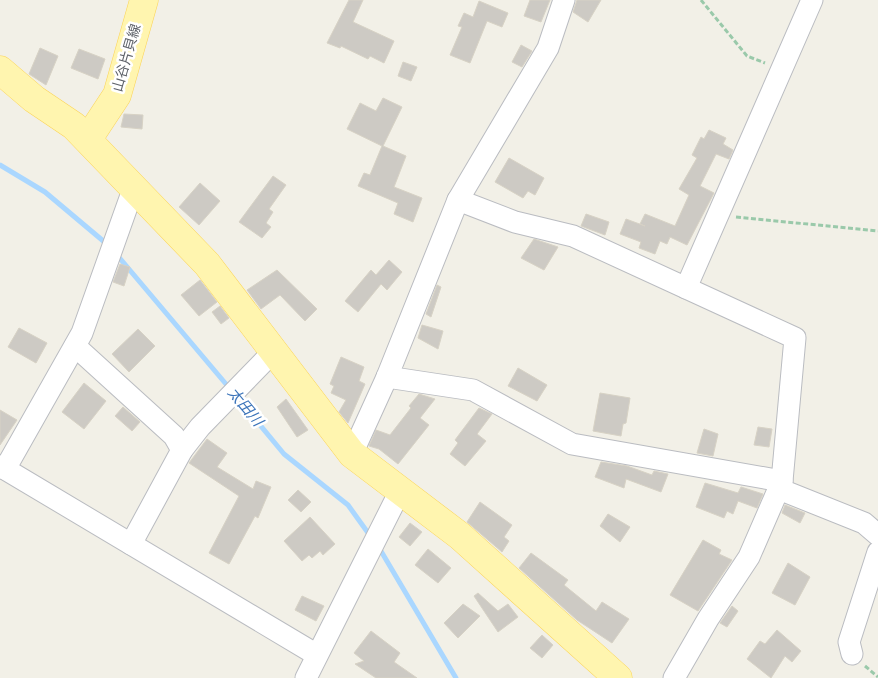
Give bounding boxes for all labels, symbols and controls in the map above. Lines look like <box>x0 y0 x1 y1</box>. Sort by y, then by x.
street label: 山谷片貝線 <box>108 22 146 94</box>
water label: 太田川 <box>222 383 269 433</box>

